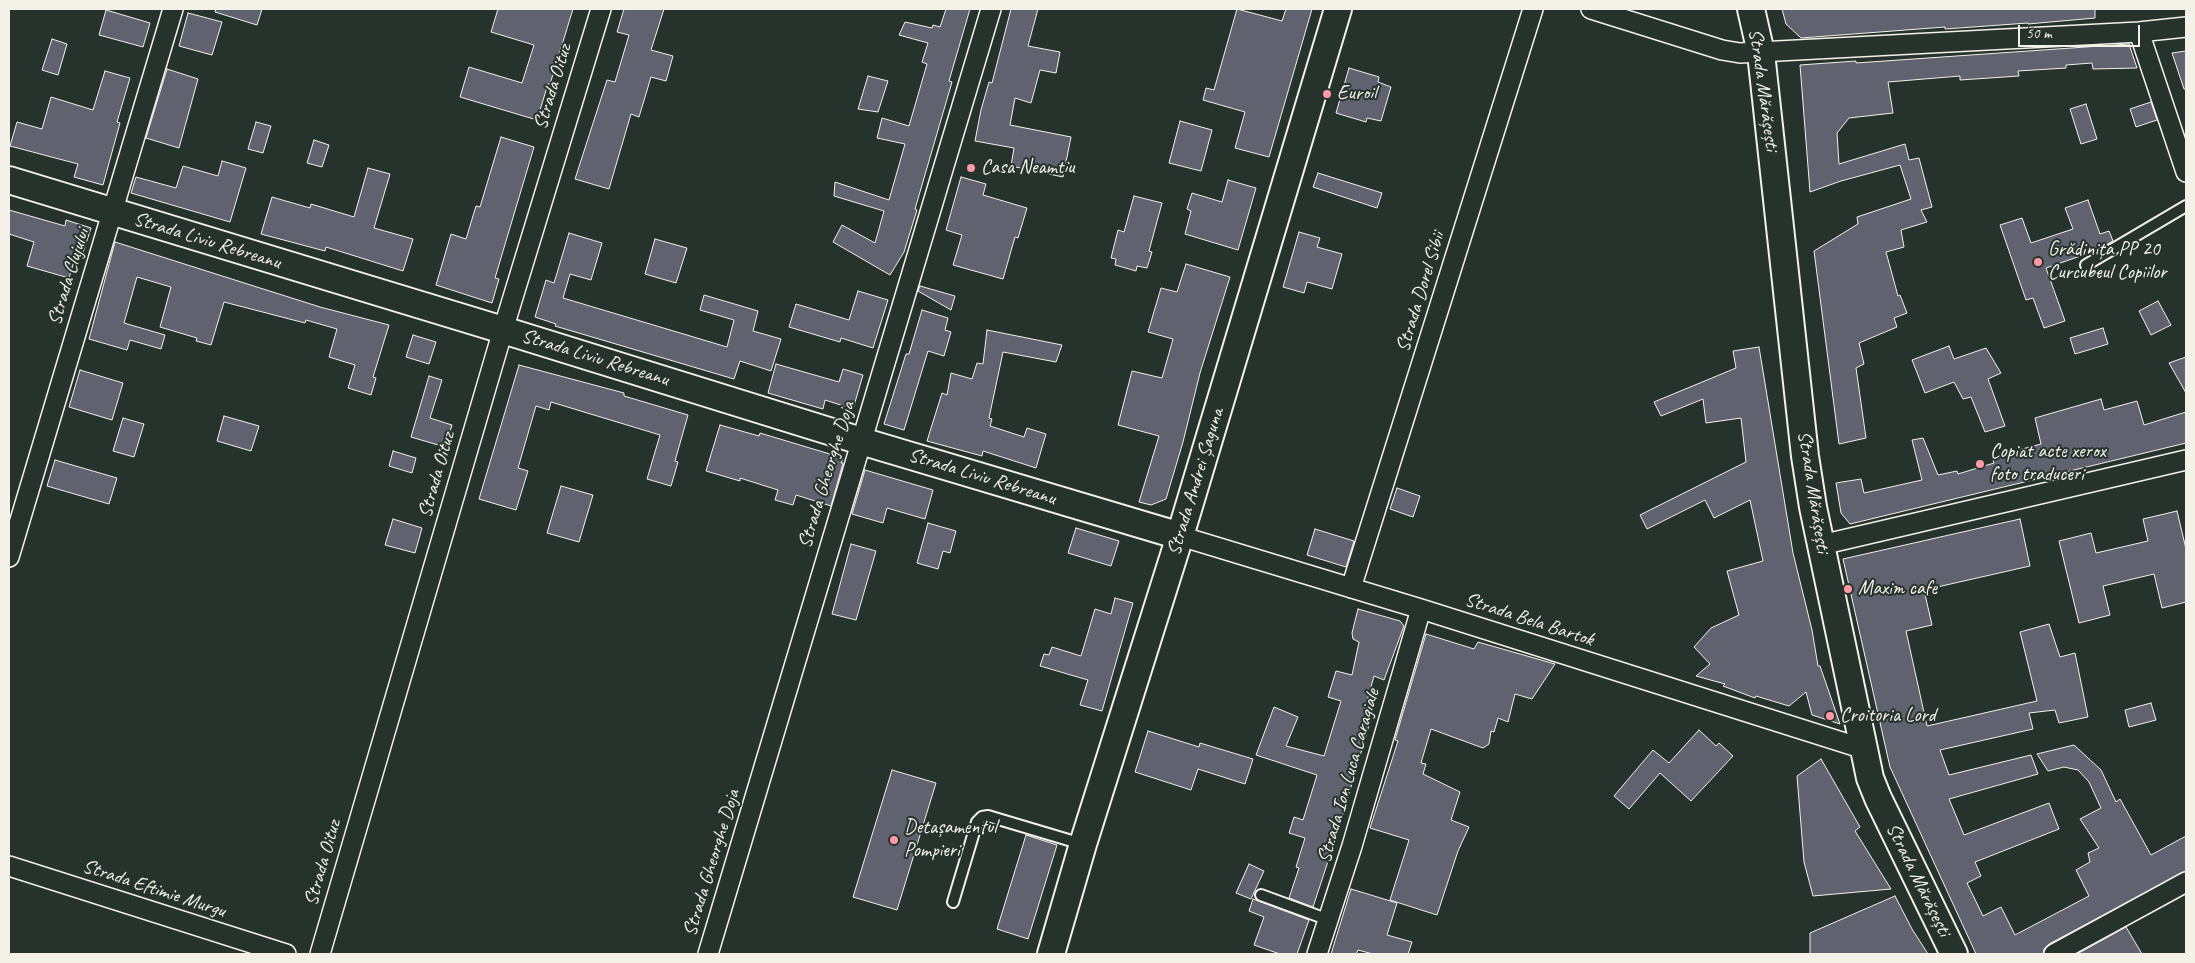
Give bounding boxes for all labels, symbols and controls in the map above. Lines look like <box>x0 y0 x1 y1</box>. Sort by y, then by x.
scale bar <box>2020 15 2142 47</box>
text: 50 m <box>2026 24 2052 43</box>
street label: Strada Mărășești <box>1743 27 1783 153</box>
street label: Strada Oituz <box>529 42 577 132</box>
place label: Euroil <box>1337 82 1376 106</box>
marker: Euroil <box>1321 88 1333 100</box>
place label: Casa Neamtiu <box>981 156 1075 180</box>
marker: Casa Neamtiu <box>965 162 977 174</box>
street label: Strada Liviu Rebreanu <box>130 207 284 275</box>
street label: Strada Clujului <box>43 226 95 328</box>
street label: Strada Dorel Sibii <box>1391 229 1451 355</box>
place label: Grădinița PP 20 Curcubeul Copiilor <box>2048 238 2166 285</box>
marker: Grădinița PP 20 Curcubeul Copiilor <box>2032 256 2044 268</box>
street label: Strada Liviu Rebreanu <box>518 324 672 392</box>
street label: Strada Gheorghe Doja <box>793 399 861 551</box>
street label: Strada Andrei Șaguna <box>1162 406 1230 558</box>
street label: Strada Mărășești <box>1792 429 1834 555</box>
street label: Strada Oituz <box>413 430 461 520</box>
place label: Copiat acte xerox foto traduceri <box>1990 440 2106 487</box>
street label: Strada Liviu Rebreanu <box>905 443 1059 511</box>
marker: Copiat acte xerox foto traduceri <box>1974 458 1986 470</box>
place label: Maxim cafe <box>1858 577 1937 601</box>
marker: Maxim cafe <box>1842 583 1854 595</box>
street label: Strada Bela Bartok <box>1462 588 1596 652</box>
street label: Strada Ion Luca Caragiale <box>1313 686 1385 866</box>
place label: Croitoria Lord <box>1840 704 1936 728</box>
marker: Croitoria Lord <box>1824 710 1836 722</box>
street label: Strada Gheorghe Doja <box>678 787 746 939</box>
place label: Detașamentul Pompieri <box>904 816 997 863</box>
street label: Strada Oituz <box>299 818 347 908</box>
street label: Strada Mărășești <box>1880 819 1956 941</box>
marker: Detașamentul Pompieri <box>888 834 900 846</box>
street label: Strada Eftimie Murgu <box>79 855 229 923</box>

